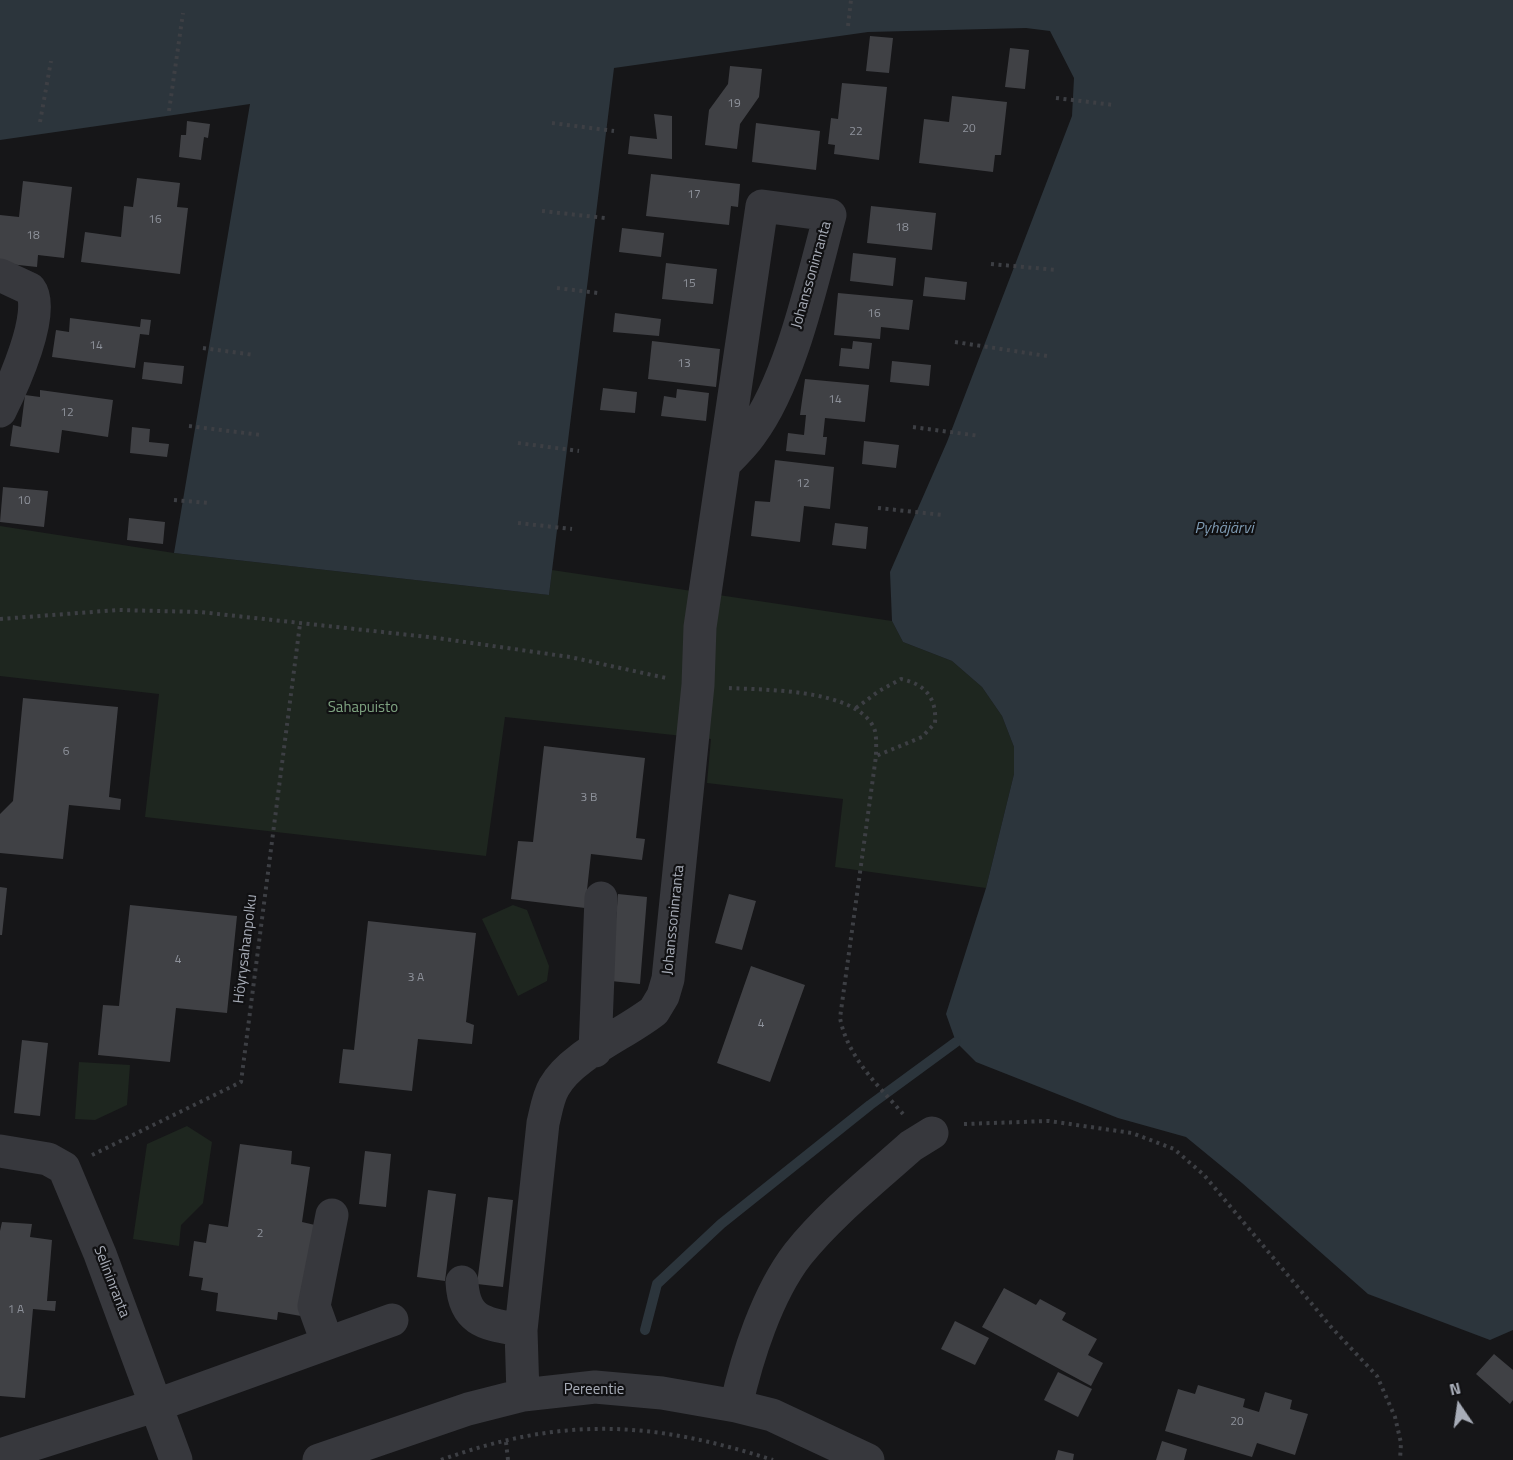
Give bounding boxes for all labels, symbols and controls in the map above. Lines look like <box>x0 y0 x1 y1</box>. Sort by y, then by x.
house number: 19 <box>727 97 741 111</box>
house number: 20 <box>962 122 976 136</box>
house number: 22 <box>849 125 863 139</box>
house number: 17 <box>687 188 701 202</box>
house number: 16 <box>148 213 162 227</box>
street label: Johanssoninranta <box>788 219 836 331</box>
house number: 18 <box>895 221 909 235</box>
house number: 18 <box>26 229 40 243</box>
house number: 15 <box>682 277 696 291</box>
house number: 16 <box>867 307 881 321</box>
house number: 14 <box>89 339 103 353</box>
house number: 13 <box>677 357 691 371</box>
house number: 14 <box>828 393 842 407</box>
house number: 12 <box>60 406 74 420</box>
house number: 12 <box>796 477 810 491</box>
house number: 10 <box>17 494 31 508</box>
water label: Pyhäjärvi <box>1195 519 1253 539</box>
park label: Sahapuisto <box>328 699 398 717</box>
house number: 6 <box>63 745 69 759</box>
house number: 3 B <box>581 791 597 805</box>
street label: Johanssoninranta <box>659 864 689 976</box>
street label: Höyrysahanpolku <box>230 893 262 1005</box>
house number: 4 <box>175 953 181 967</box>
house number: 3 A <box>408 971 424 985</box>
house number: 4 <box>758 1017 764 1031</box>
house number: 2 <box>257 1227 263 1241</box>
street label: Selininranta <box>89 1244 133 1320</box>
house number: 1 A <box>8 1303 24 1317</box>
north arrow <box>1429 1376 1489 1436</box>
text: N <box>1447 1376 1463 1401</box>
street label: Pereentie <box>564 1381 624 1399</box>
house number: 20 <box>1230 1415 1244 1429</box>

